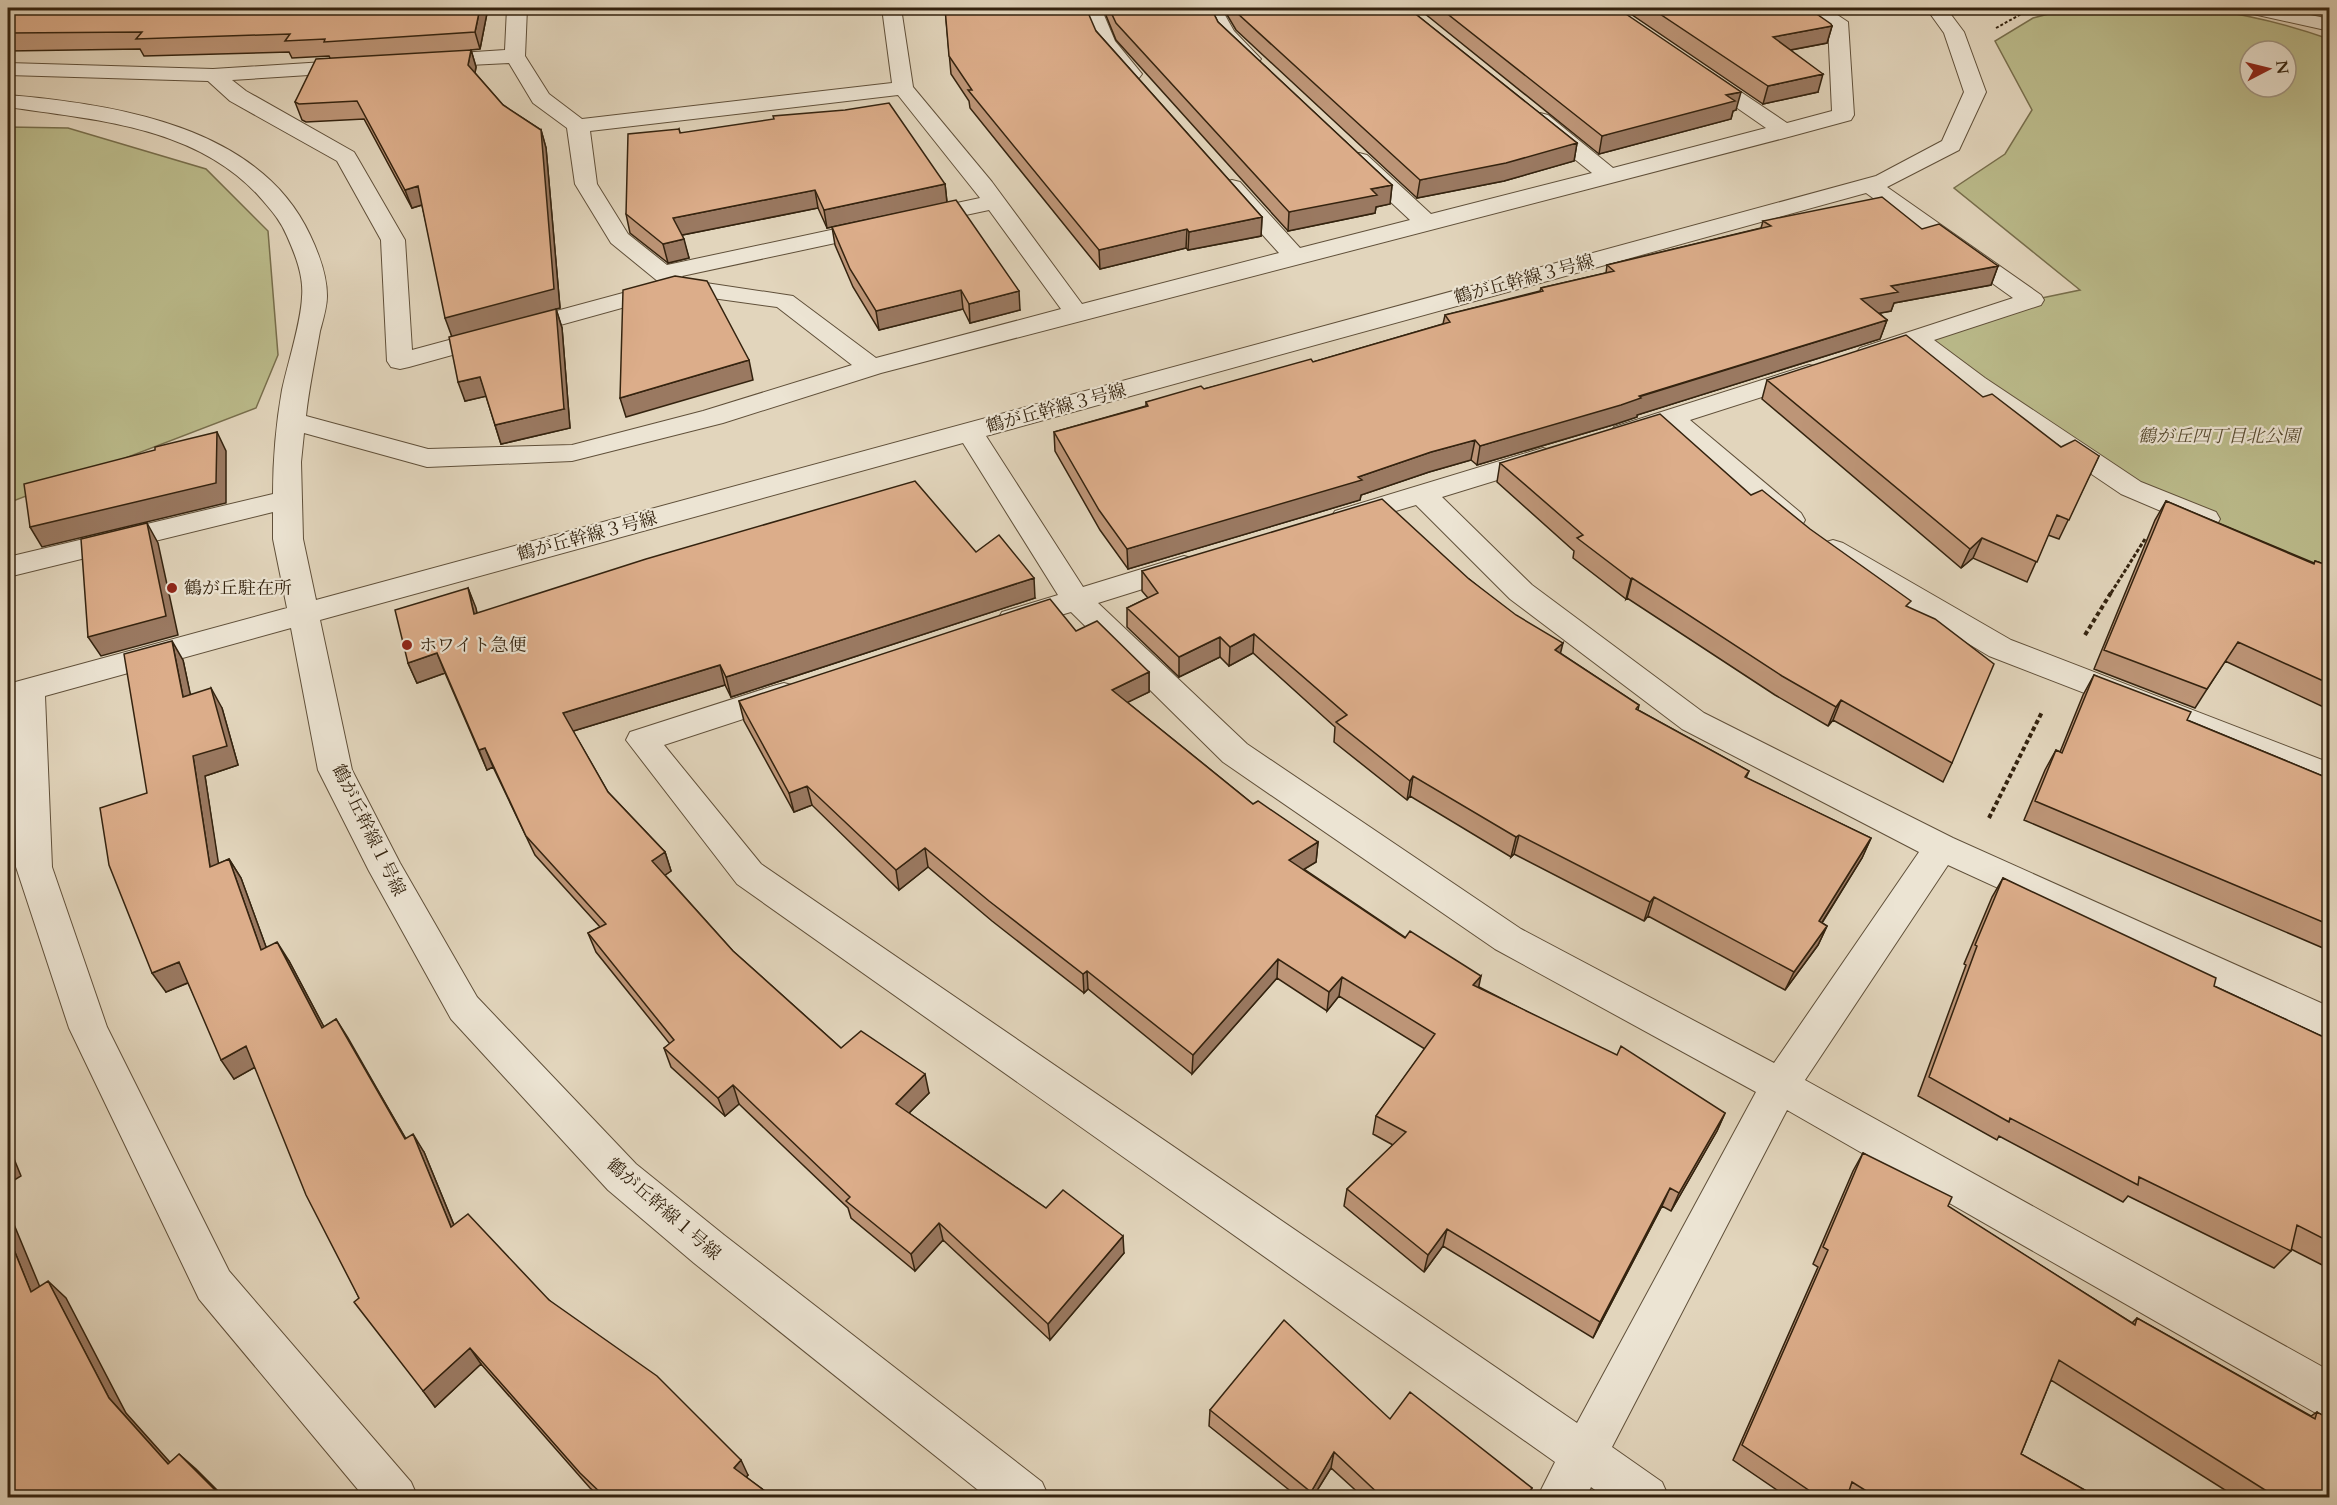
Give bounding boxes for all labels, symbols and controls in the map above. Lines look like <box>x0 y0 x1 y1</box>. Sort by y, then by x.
north arrow <box>2238 39 2298 99</box>
text: N <box>2270 59 2294 76</box>
street label: 鶴が丘幹線３号線 <box>1451 249 1597 310</box>
street label: 鶴が丘幹線３号線 <box>983 378 1129 439</box>
park label: 鶴が丘四丁目北公園 <box>2138 424 2303 449</box>
street label: 鶴が丘幹線３号線 <box>514 506 660 567</box>
place label: 鶴が丘駐在所 <box>184 576 292 601</box>
marker: 鶴が丘駐在所 <box>165 581 179 595</box>
place label: ホワイト急便 <box>419 633 526 658</box>
marker: ホワイト急便 <box>400 638 414 652</box>
street label: 鶴が丘幹線１号線 <box>326 760 411 900</box>
street label: 鶴が丘幹線１号線 <box>601 1153 726 1266</box>

